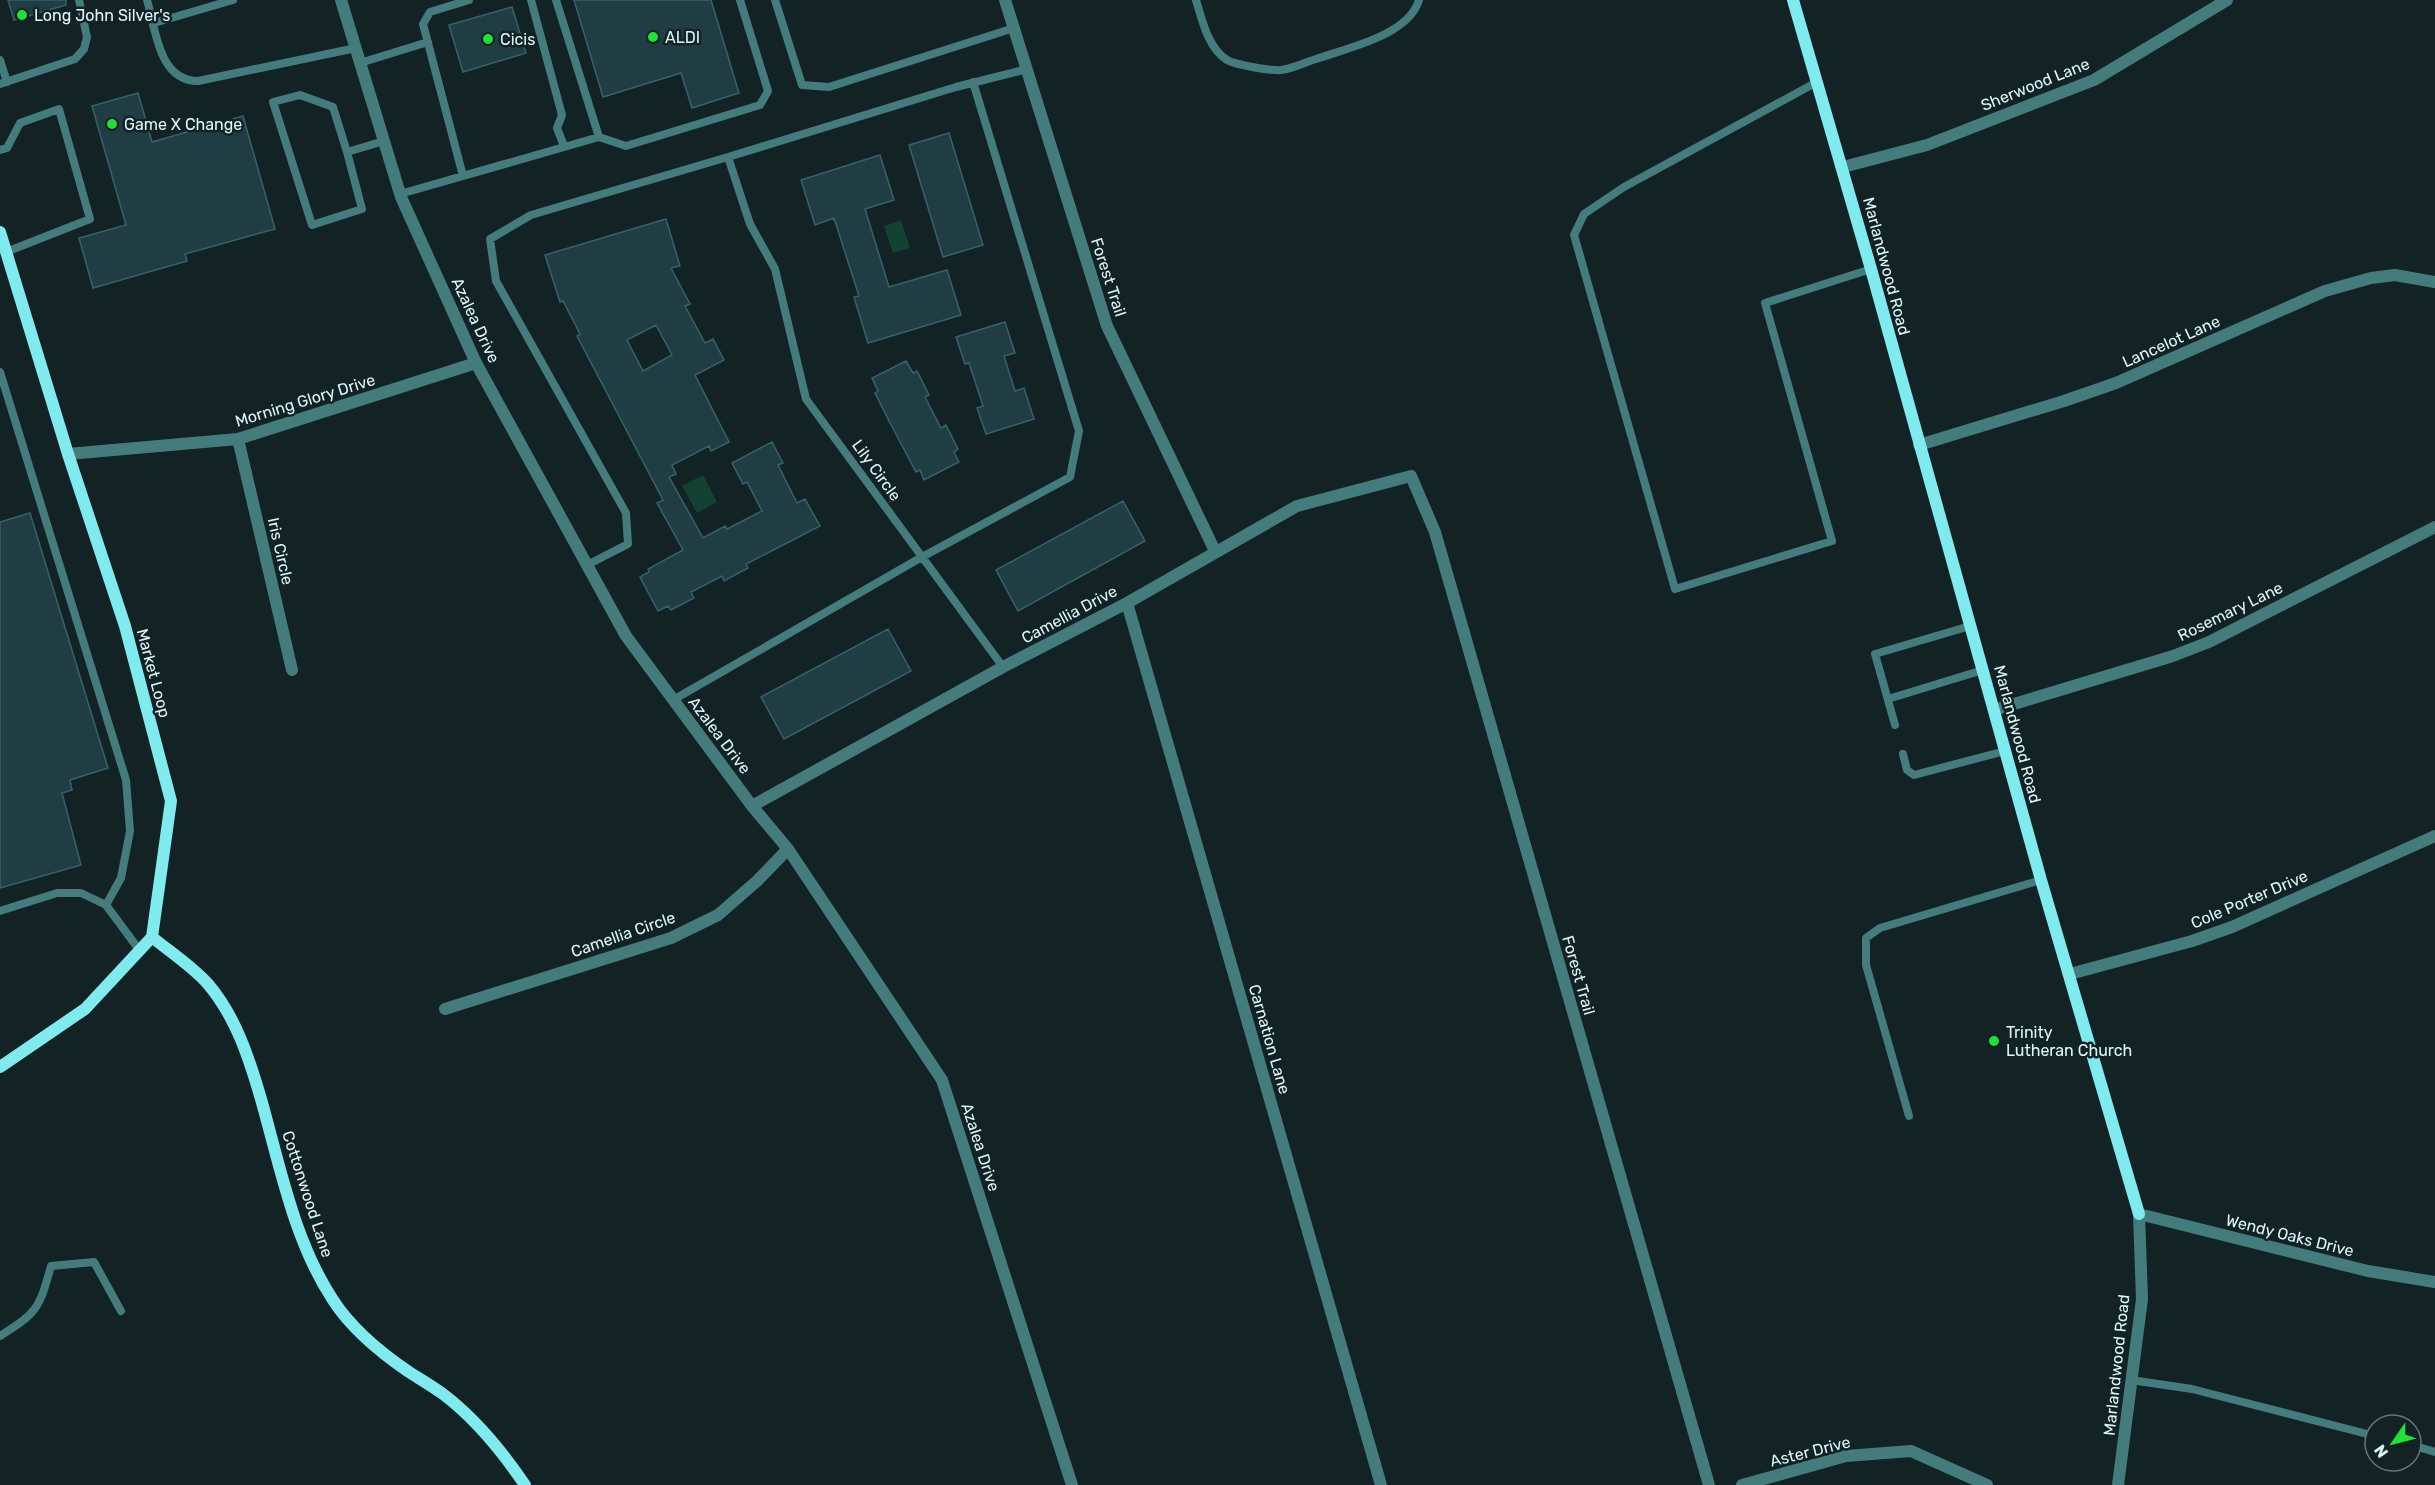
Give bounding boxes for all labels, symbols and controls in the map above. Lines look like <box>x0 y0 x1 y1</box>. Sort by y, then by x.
place label: Long John Silver's <box>34 6 171 25</box>
marker: Long John Silver's <box>15 8 29 22</box>
place label: ALDI <box>665 28 700 47</box>
place label: Cicis <box>500 30 535 49</box>
marker: ALDI <box>646 30 660 44</box>
marker: Cicis <box>481 32 495 46</box>
street label: Sherwood Lane <box>1978 54 2092 115</box>
place label: Game X Change <box>124 115 242 134</box>
marker: Game X Change <box>105 117 119 131</box>
street label: Marlandwood Road <box>1859 195 1914 337</box>
street label: Forest Trail <box>1087 235 1130 319</box>
street label: Azalea Drive <box>448 275 504 366</box>
street label: Lancelot Lane <box>2119 311 2223 371</box>
street label: Morning Glory Drive <box>233 370 378 431</box>
street label: Lily Circle <box>848 436 905 505</box>
street label: Iris Circle <box>264 516 297 587</box>
street label: Rosemary Lane <box>2175 578 2286 645</box>
street label: Camellia Drive <box>1018 581 1120 648</box>
street label: Market Loop <box>133 627 175 720</box>
street label: Marlandwood Road <box>1990 663 2045 805</box>
street label: Azalea Drive <box>684 693 755 778</box>
street label: Cole Porter Drive <box>2188 866 2311 933</box>
street label: Camellia Circle <box>568 908 678 961</box>
street label: Forest Trail <box>1558 933 1599 1017</box>
street label: Carnation Lane <box>1245 982 1294 1096</box>
place label: Trinity Lutheran Church <box>2006 1023 2132 1060</box>
marker: Trinity Lutheran Church <box>1987 1034 2001 1048</box>
street label: Azalea Drive <box>957 1101 1004 1194</box>
street label: Cottonwood Lane <box>278 1128 337 1260</box>
street label: Wendy Oaks Drive <box>2224 1210 2356 1261</box>
street label: Marlandwood Road <box>2100 1294 2133 1437</box>
north arrow <box>2363 1413 2423 1473</box>
street label: Aster Drive <box>1768 1432 1852 1471</box>
text: N <box>2370 1441 2392 1461</box>

